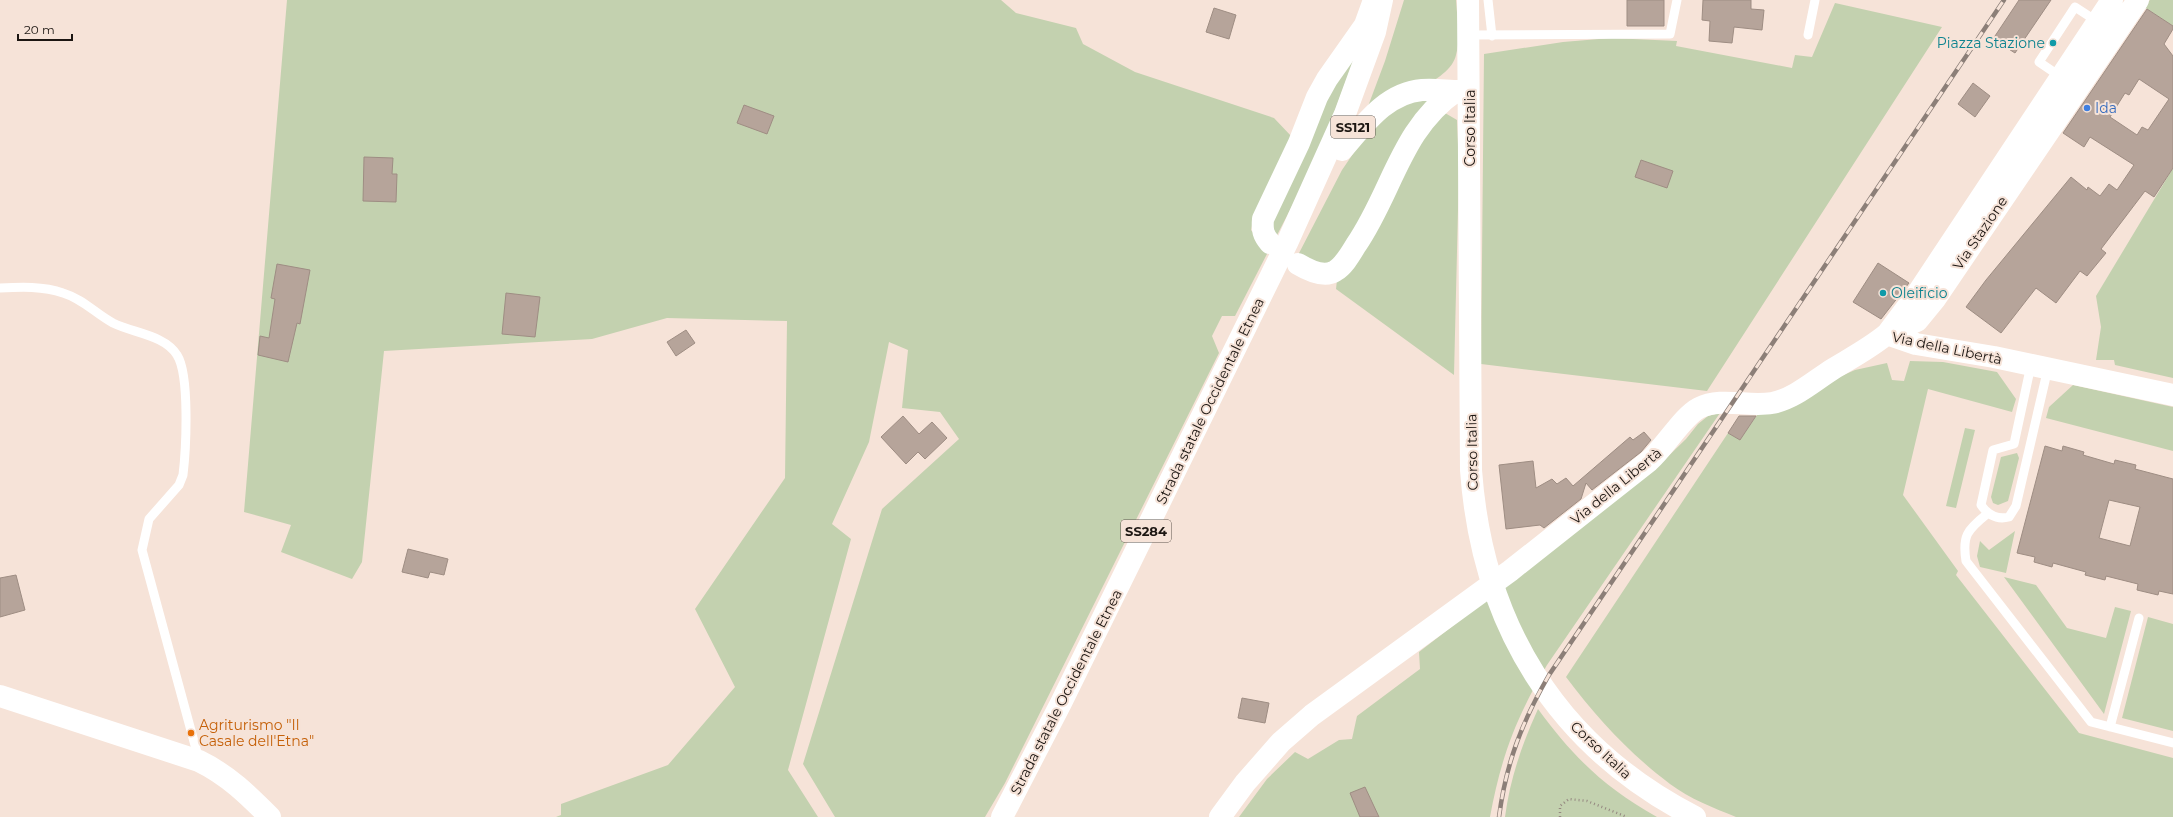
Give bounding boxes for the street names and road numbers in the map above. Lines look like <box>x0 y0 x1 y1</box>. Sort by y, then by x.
street label: Corso Italia <box>1461 90 1479 166</box>
road number: SS121 <box>1331 116 1375 138</box>
street label: Via Stazione <box>1949 193 2011 273</box>
street label: Strada statale Occidentale Etnea <box>1152 295 1268 507</box>
street label: Via della Libertà <box>1890 328 2004 368</box>
street label: Corso Italia <box>1462 413 1482 491</box>
street label: Via della Libertà <box>1567 444 1665 528</box>
road number: SS284 <box>1121 520 1171 542</box>
street label: Strada statale Occidentale Etnea <box>1006 586 1126 798</box>
street label: Corso Italia <box>1567 717 1635 783</box>

